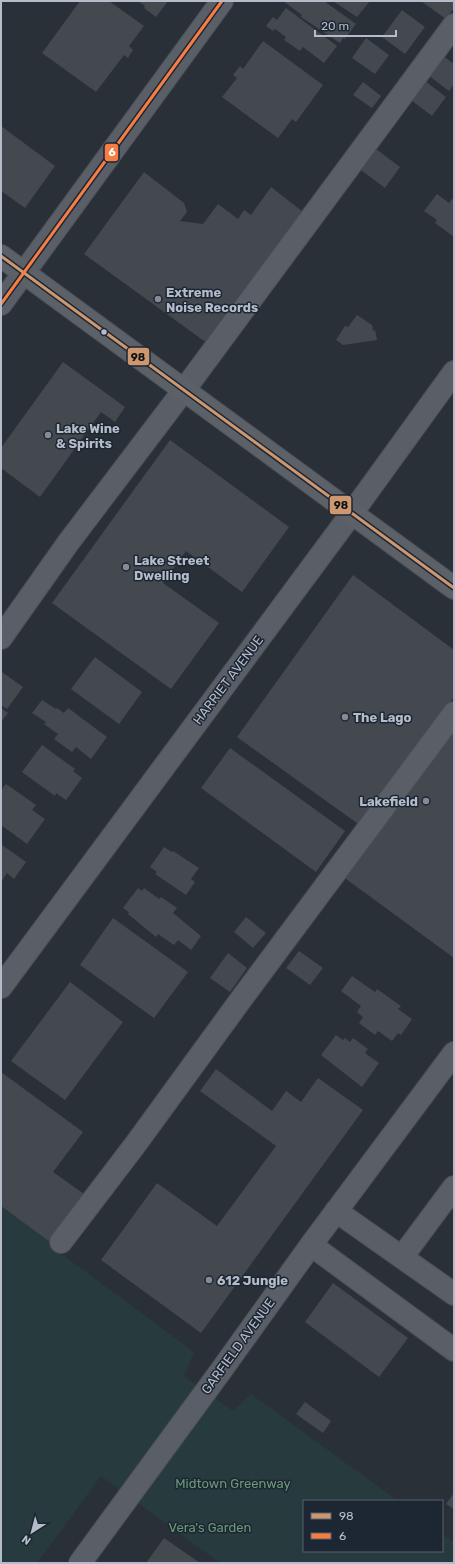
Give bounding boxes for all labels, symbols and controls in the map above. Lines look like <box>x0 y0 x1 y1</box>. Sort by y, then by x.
scale bar <box>315 12 396 38</box>
text: 20 m <box>321 19 349 33</box>
line badge: 6 <box>104 143 119 162</box>
text: 6 <box>108 146 116 159</box>
place label: Extreme Noise Records <box>166 285 258 315</box>
marker: Extreme Noise Records <box>153 294 163 304</box>
unlabelled marker <box>99 327 109 337</box>
line badge: 98 <box>127 347 150 366</box>
text: 98 <box>131 351 145 364</box>
place label: Lake Wine & Spirits <box>56 421 120 451</box>
marker: Lake Wine & Spirits <box>43 430 53 440</box>
line badge: 98 <box>329 495 352 515</box>
text: 98 <box>334 499 348 512</box>
place label: Lake Street Dwelling <box>134 553 209 583</box>
marker: Lake Street Dwelling <box>121 562 131 572</box>
street label: HARRIET AVENUE <box>190 633 266 727</box>
place label: The Lago <box>353 710 412 725</box>
marker: The Lago <box>340 712 350 722</box>
place label: Lakefield <box>359 794 418 809</box>
marker: Lakefield <box>421 796 431 806</box>
place label: 612 Jungle <box>217 1273 288 1288</box>
marker: 612 Jungle <box>204 1275 214 1285</box>
street label: GARFIELD AVENUE <box>198 1295 278 1397</box>
park label: Midtown Greenway <box>175 1476 291 1491</box>
legend <box>303 1500 443 1552</box>
text: 98 <box>339 1509 354 1523</box>
north arrow <box>12 1512 52 1552</box>
park label: Vera's Garden <box>169 1520 251 1535</box>
text: 6 <box>339 1529 346 1543</box>
text: N <box>19 1532 33 1547</box>

